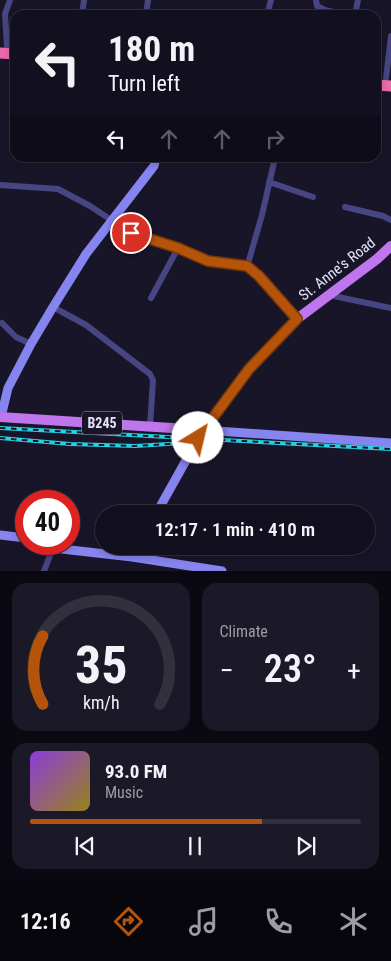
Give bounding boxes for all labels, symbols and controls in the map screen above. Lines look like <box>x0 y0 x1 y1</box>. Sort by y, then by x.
text: 180 m <box>108 29 195 70</box>
icon: left <box>25 30 90 95</box>
text: Turn left <box>108 71 180 96</box>
icon: left <box>102 125 130 153</box>
icon: ahead <box>155 125 183 153</box>
icon: ahead <box>208 125 236 153</box>
icon: right <box>261 125 289 153</box>
pin <box>110 212 152 254</box>
icon: arrive <box>117 219 145 247</box>
street label: St. Anne's Road <box>295 234 379 304</box>
position arrow <box>171 411 223 463</box>
road number: B245 <box>82 412 122 434</box>
speed limit sign: 40 <box>15 490 80 555</box>
text: 12:17 · 1 min · 410 m <box>155 518 315 541</box>
text: Climate <box>220 622 268 641</box>
text: 35 <box>74 635 127 696</box>
text: 23° <box>264 647 317 691</box>
text: − <box>220 654 234 687</box>
text: + <box>347 654 361 687</box>
text: km/h <box>82 692 119 713</box>
text: 93.0 FM <box>105 760 167 783</box>
text: Music <box>105 783 143 802</box>
icon: previous <box>71 832 99 860</box>
icon: pause <box>181 832 209 860</box>
icon: next <box>292 832 320 860</box>
icon: directions <box>111 904 146 939</box>
icon: music <box>186 904 221 939</box>
icon: phone <box>261 904 296 939</box>
icon: climate <box>336 904 371 939</box>
text: 12:16 <box>20 909 71 934</box>

